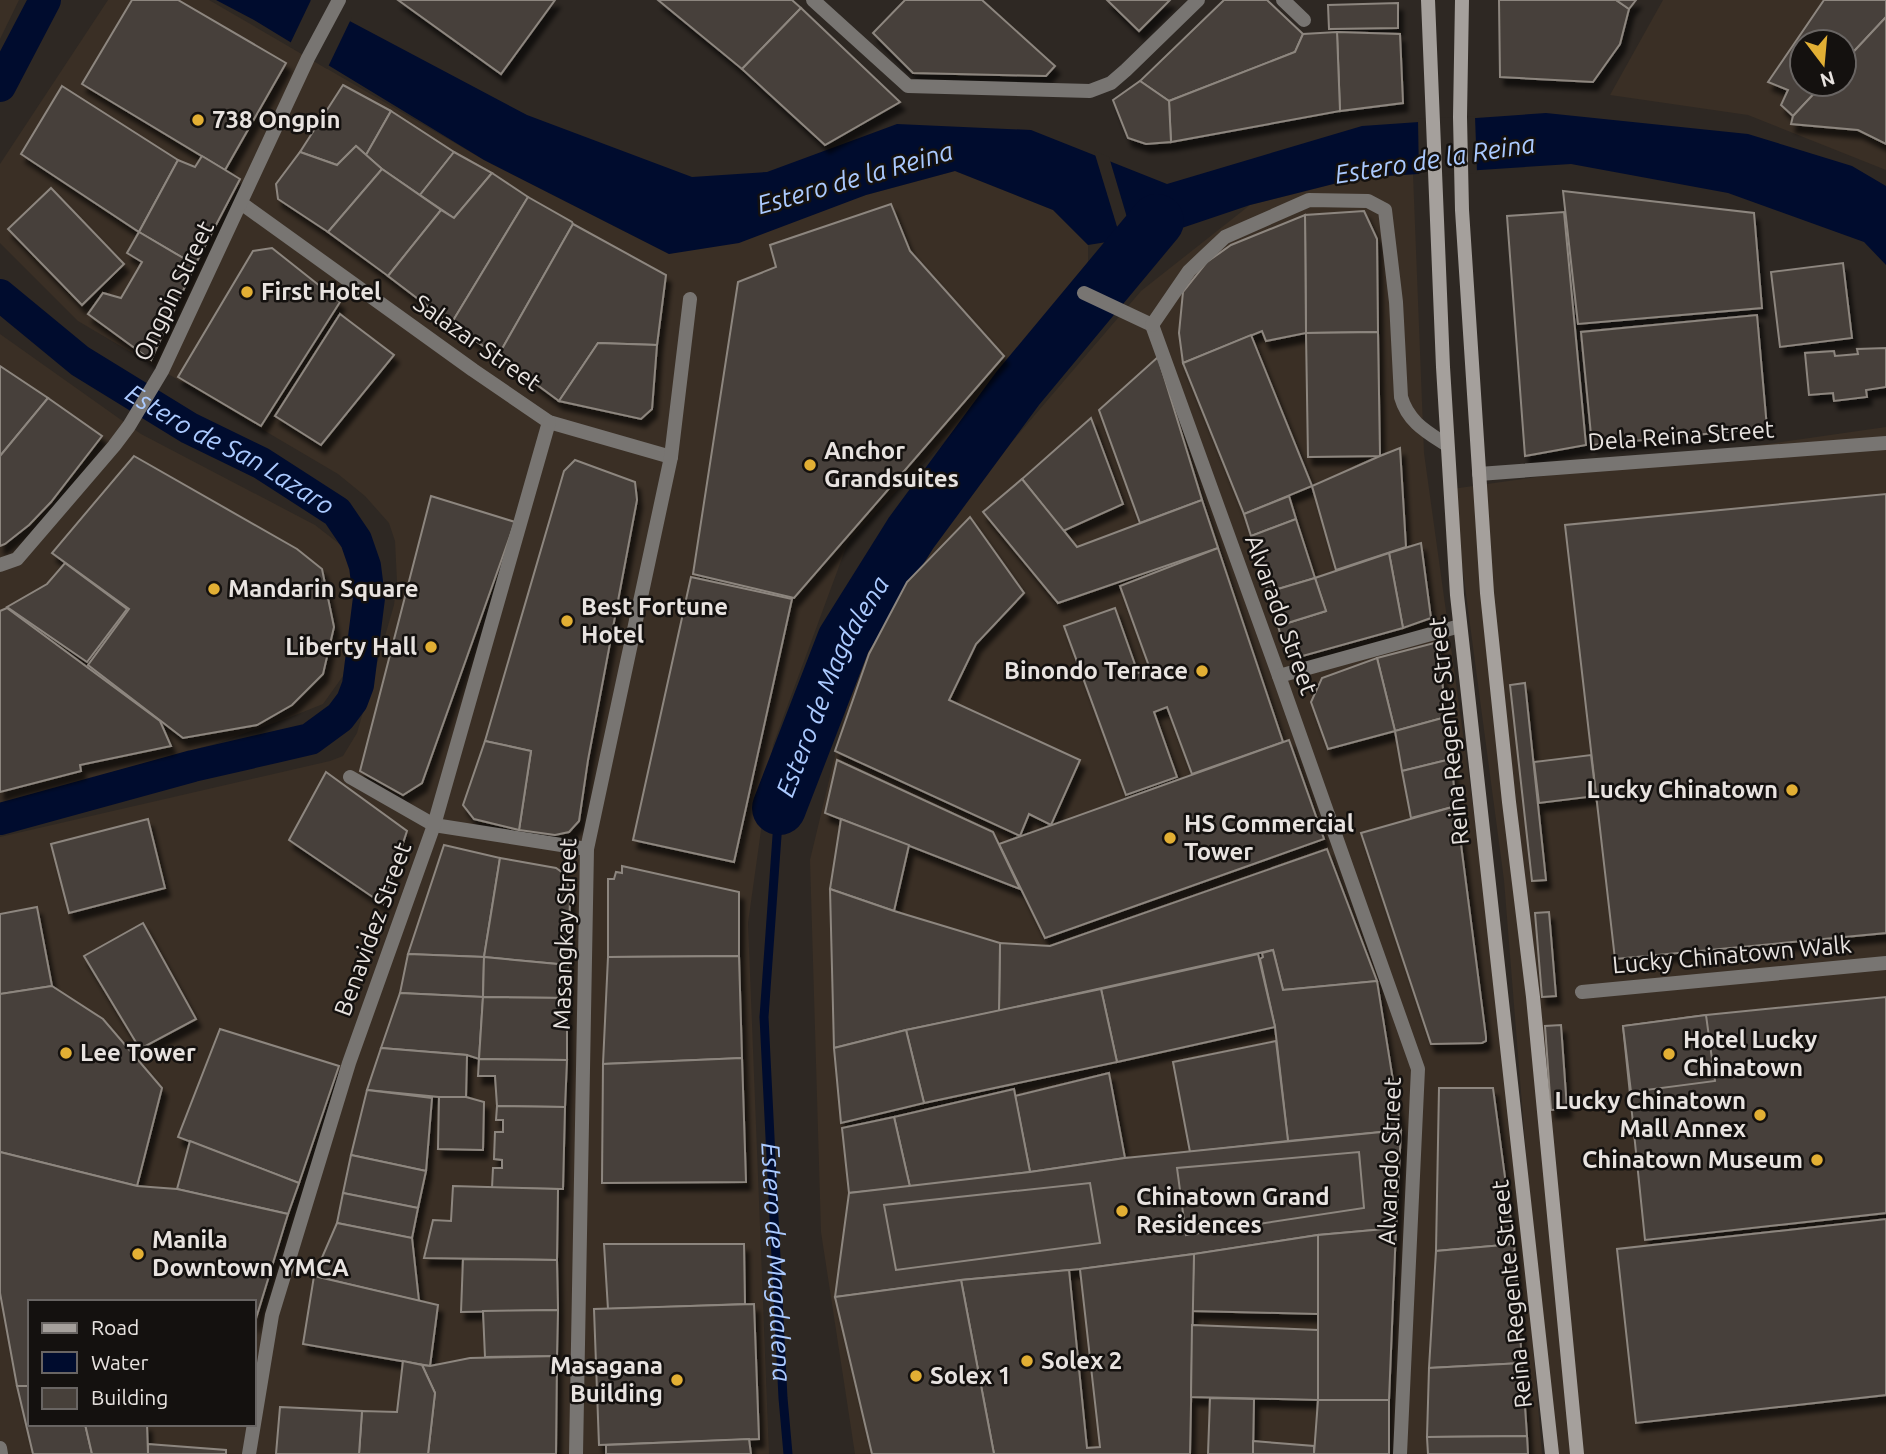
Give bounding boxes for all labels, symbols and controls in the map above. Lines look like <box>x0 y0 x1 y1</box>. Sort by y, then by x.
north arrow <box>1788 28 1858 98</box>
text: N <box>1818 67 1838 92</box>
place label: 738 Ongpin <box>212 106 340 133</box>
marker: 738 Ongpin <box>190 112 206 128</box>
water label: Estero de la Reina <box>1333 128 1537 189</box>
water label: Estero de la Reina <box>753 136 956 219</box>
street label: Ongpin Street <box>128 216 219 365</box>
place label: First Hotel <box>261 278 381 305</box>
marker: First Hotel <box>239 284 255 300</box>
street label: Salazar Street <box>409 289 546 397</box>
water label: Estero de San Lazaro <box>121 378 340 520</box>
street label: Dela Reina Street <box>1587 415 1776 455</box>
place label: Anchor Grandsuites <box>824 437 959 492</box>
marker: Anchor Grandsuites <box>802 457 818 473</box>
street label: Alvarado Street <box>1240 531 1323 699</box>
water label: Estero de Magdalena <box>770 571 894 801</box>
place label: Mandarin Square <box>228 575 419 602</box>
marker: Mandarin Square <box>206 581 222 597</box>
place label: Best Fortune Hotel <box>581 593 728 648</box>
marker: Best Fortune Hotel <box>559 613 575 629</box>
street label: Reina Regente Street <box>1423 615 1474 847</box>
place label: Liberty Hall <box>285 633 417 660</box>
marker: Liberty Hall <box>423 639 439 655</box>
place label: Binondo Terrace <box>1004 657 1188 684</box>
marker: Binondo Terrace <box>1194 663 1210 679</box>
place label: Lucky Chinatown <box>1587 776 1778 803</box>
marker: Lucky Chinatown <box>1784 782 1800 798</box>
place label: HS Commercial Tower <box>1184 810 1354 865</box>
marker: HS Commercial Tower <box>1162 830 1178 846</box>
street label: Masangkay Street <box>548 837 581 1030</box>
street label: Benavidez Street <box>329 838 417 1019</box>
street label: Lucky Chinatown Walk <box>1611 931 1853 978</box>
place label: Hotel Lucky Chinatown <box>1683 1026 1817 1081</box>
place label: Lee Tower <box>80 1039 196 1066</box>
marker: Lee Tower <box>58 1045 74 1061</box>
marker: Hotel Lucky Chinatown <box>1661 1046 1677 1062</box>
street label: Alvarado Street <box>1373 1076 1406 1245</box>
place label: Lucky Chinatown Mall Annex <box>1555 1087 1746 1142</box>
marker: Lucky Chinatown Mall Annex <box>1752 1107 1768 1123</box>
water label: Estero de Magdalena <box>756 1142 797 1382</box>
place label: Chinatown Museum <box>1582 1146 1803 1173</box>
marker: Chinatown Museum <box>1809 1152 1825 1168</box>
street label: Reina Regente Street <box>1486 1178 1537 1410</box>
place label: Chinatown Grand Residences <box>1136 1183 1330 1238</box>
marker: Chinatown Grand Residences <box>1114 1203 1130 1219</box>
place label: Manila Downtown YMCA <box>152 1226 349 1281</box>
marker: Manila Downtown YMCA <box>130 1246 146 1262</box>
legend <box>28 1300 256 1426</box>
text: Road <box>91 1315 139 1339</box>
place label: Solex 2 <box>1041 1347 1122 1374</box>
text: Water <box>91 1350 149 1374</box>
place label: Masagana Building <box>550 1352 663 1407</box>
marker: Solex 2 <box>1019 1353 1035 1369</box>
place label: Solex 1 <box>930 1362 1011 1389</box>
marker: Solex 1 <box>908 1368 924 1384</box>
marker: Masagana Building <box>669 1372 685 1388</box>
text: Building <box>91 1385 168 1409</box>

